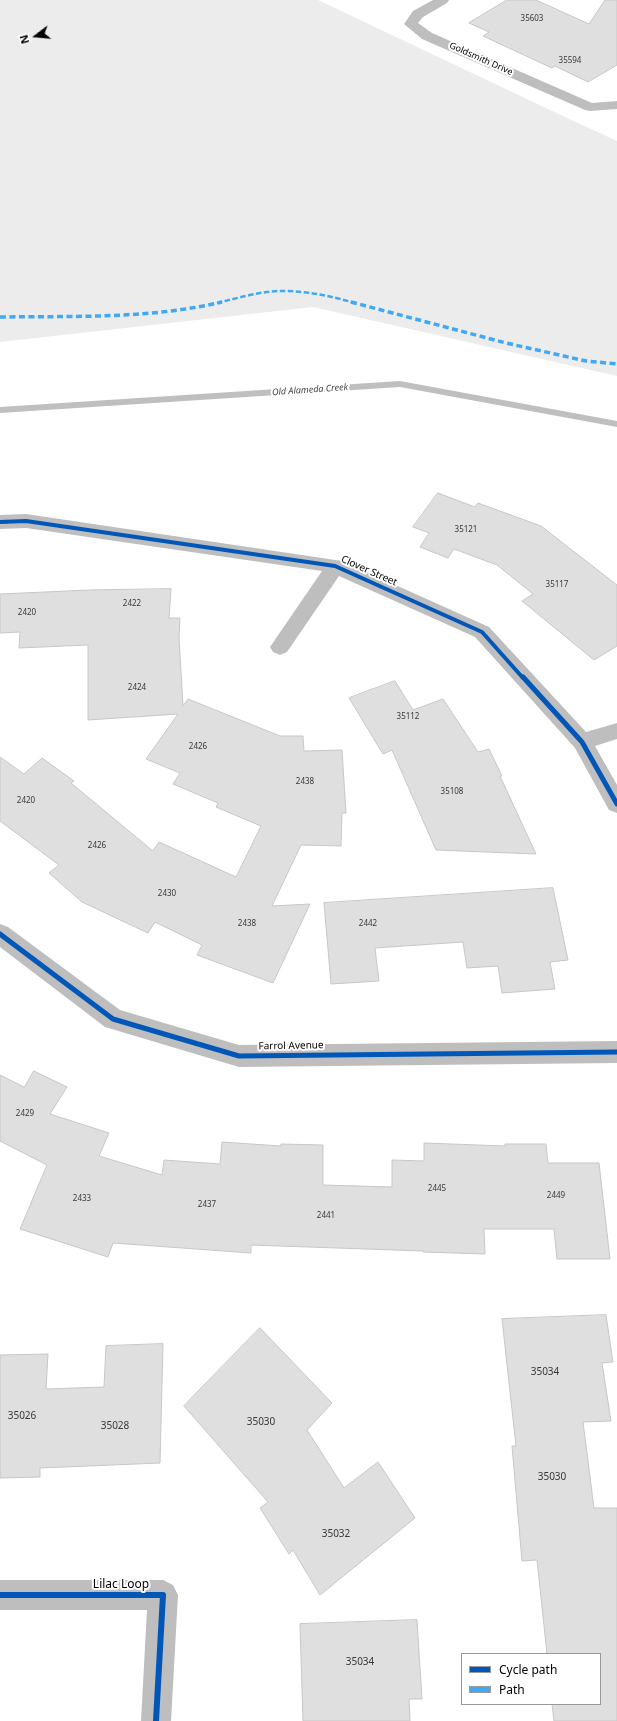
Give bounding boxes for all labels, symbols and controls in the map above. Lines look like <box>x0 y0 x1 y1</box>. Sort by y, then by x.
house number: 35603 <box>521 14 543 24</box>
north arrow <box>16 16 56 56</box>
text: N <box>16 33 32 46</box>
street label: Goldsmith Drive <box>448 40 514 78</box>
house number: 35594 <box>559 56 581 66</box>
water label: Old Alameda Creek <box>272 382 348 398</box>
house number: 35121 <box>455 525 477 535</box>
street label: Clover Street <box>339 553 399 589</box>
house number: 35117 <box>546 580 568 590</box>
house number: 2422 <box>123 599 141 609</box>
house number: 2420 <box>18 608 36 618</box>
house number: 2424 <box>128 683 146 693</box>
house number: 35112 <box>397 712 419 722</box>
house number: 2426 <box>189 742 207 752</box>
house number: 2438 <box>296 777 314 787</box>
house number: 35108 <box>441 787 463 797</box>
house number: 2420 <box>17 796 35 806</box>
house number: 2426 <box>88 841 106 851</box>
house number: 2430 <box>158 889 176 899</box>
house number: 2438 <box>238 919 256 929</box>
house number: 2442 <box>359 919 377 929</box>
street label: Farrol Avenue <box>258 1039 324 1053</box>
house number: 2429 <box>16 1109 34 1119</box>
house number: 2445 <box>428 1184 446 1194</box>
house number: 2449 <box>547 1191 565 1201</box>
house number: 2433 <box>73 1194 91 1204</box>
house number: 2437 <box>198 1200 216 1210</box>
house number: 2441 <box>317 1211 335 1221</box>
house number: 35034 <box>531 1366 559 1378</box>
house number: 35026 <box>8 1410 36 1422</box>
house number: 35030 <box>247 1416 275 1428</box>
house number: 35028 <box>101 1420 129 1432</box>
house number: 35030 <box>538 1471 566 1483</box>
house number: 35032 <box>322 1528 350 1540</box>
street label: Lilac Loop <box>93 1578 149 1592</box>
legend <box>461 1653 601 1705</box>
house number: 35034 <box>346 1656 374 1668</box>
text: Cycle path <box>499 1661 557 1678</box>
text: Path <box>499 1681 525 1698</box>

